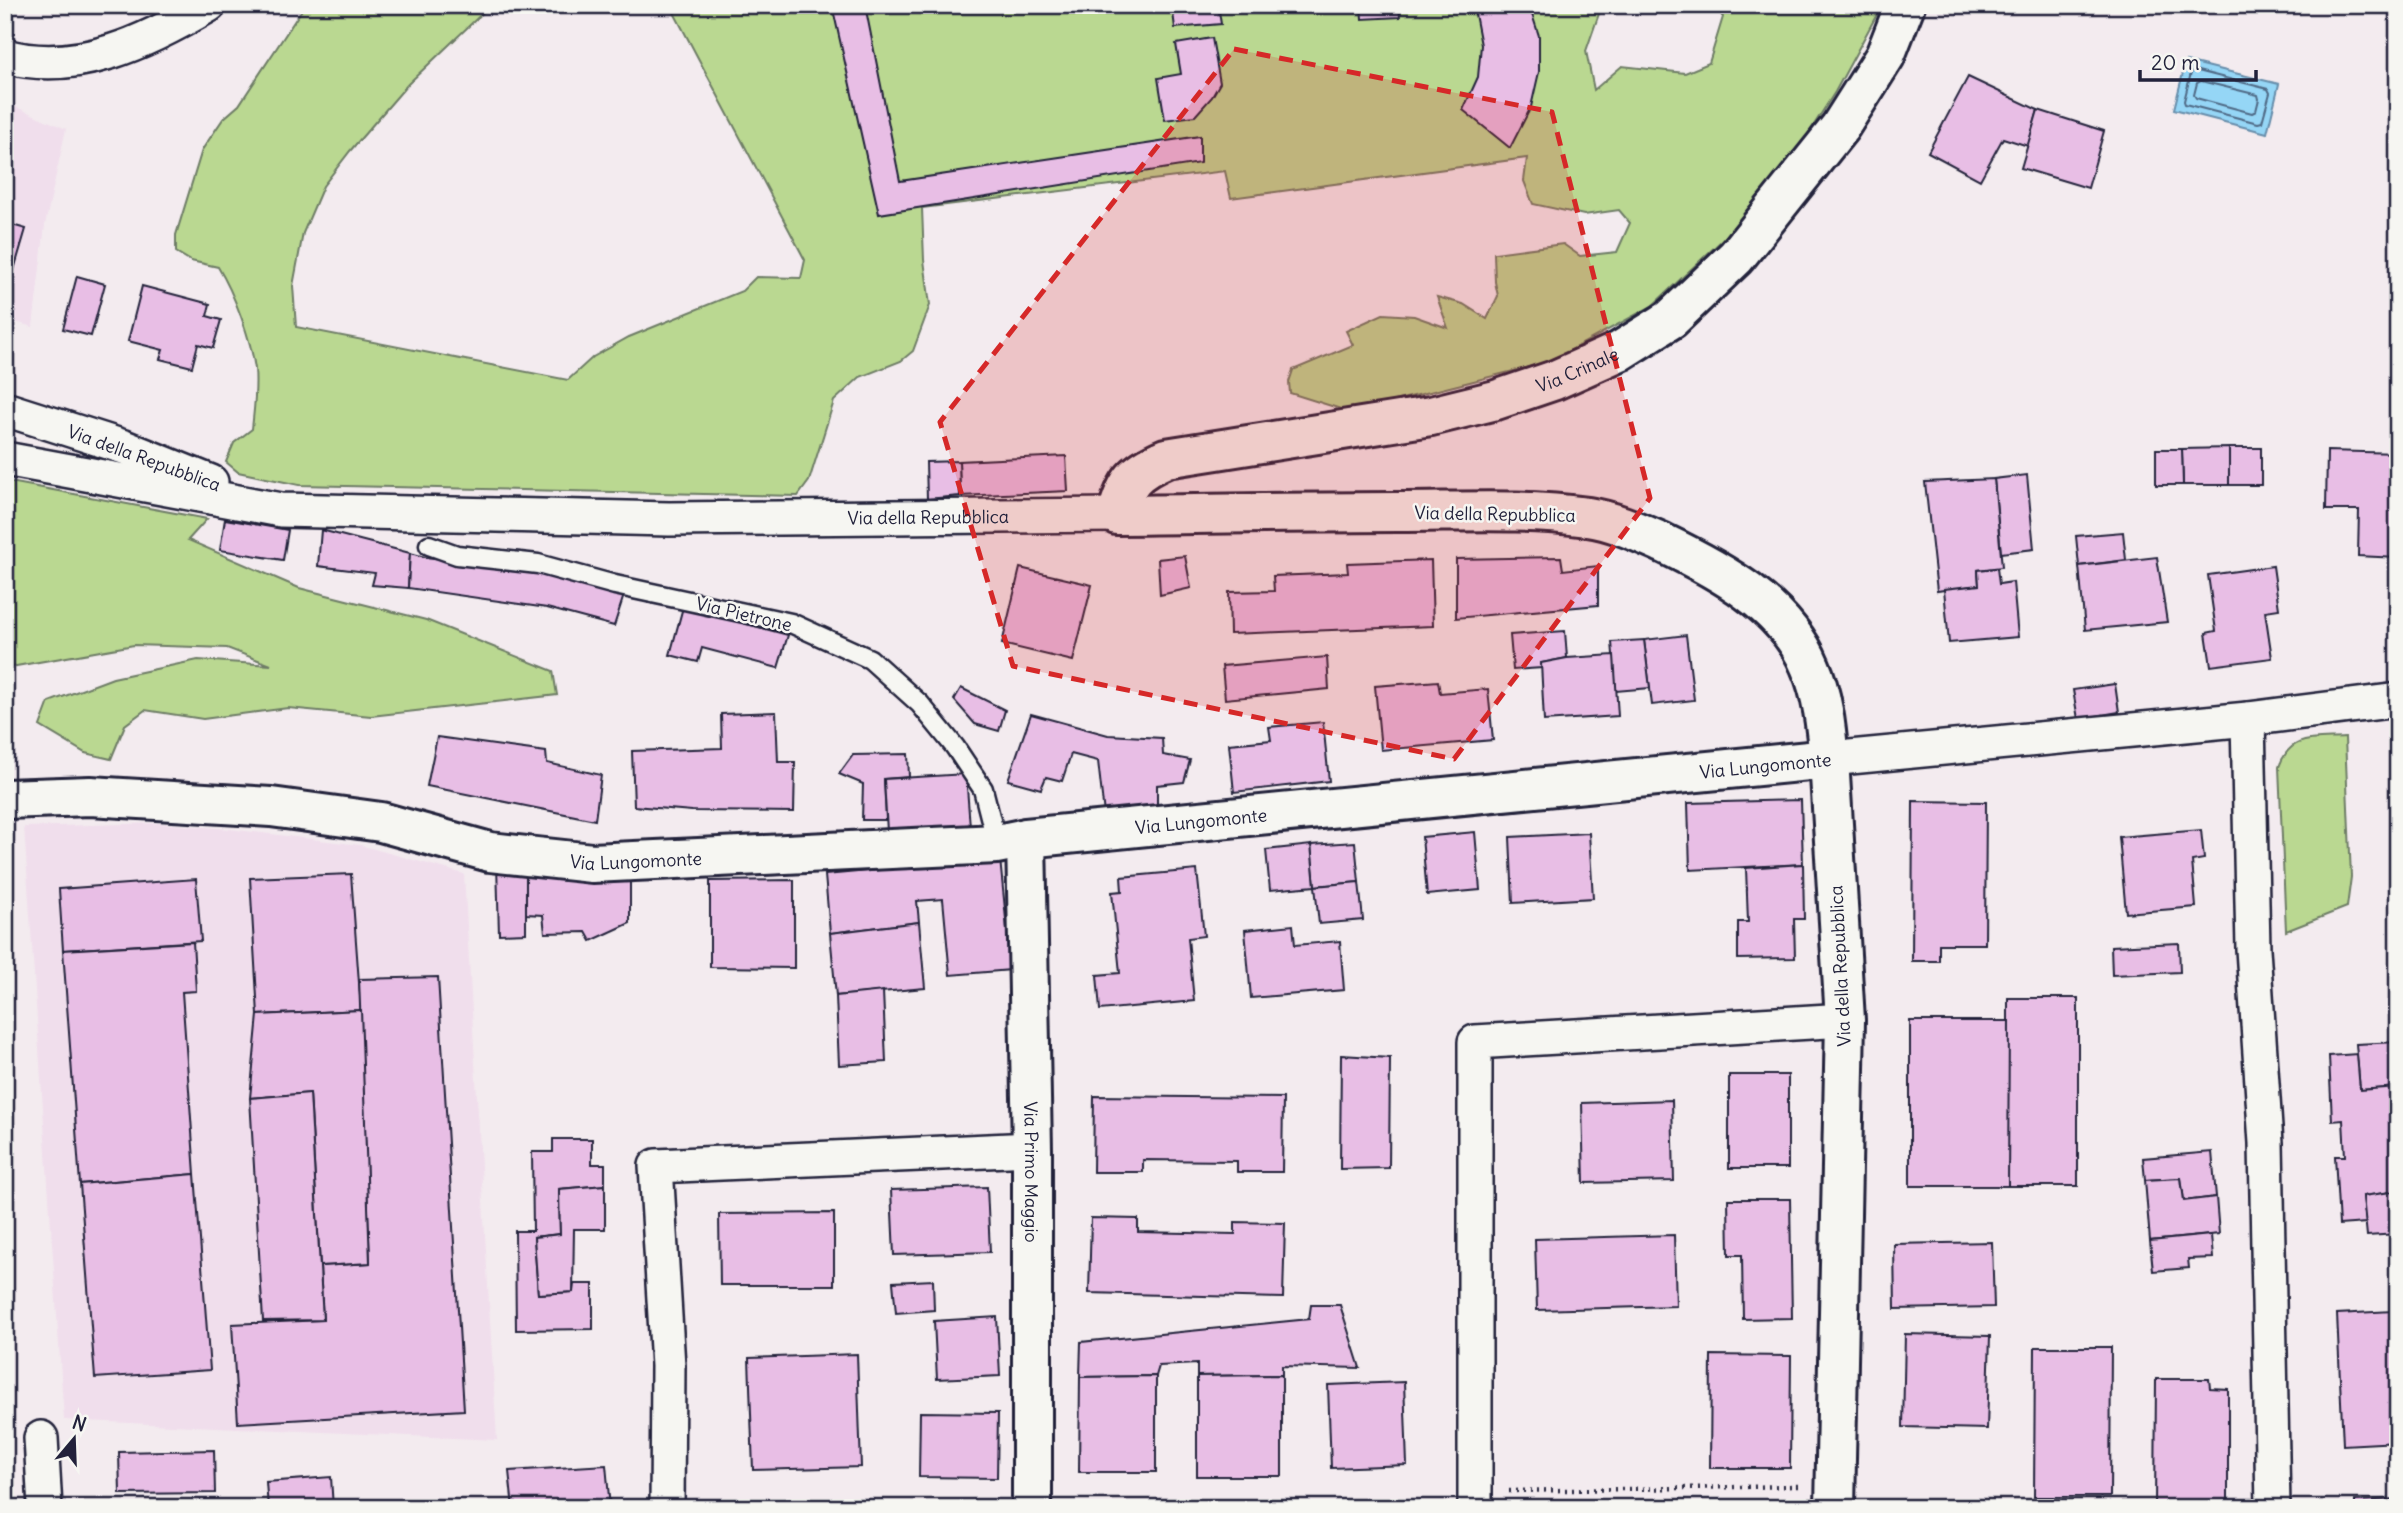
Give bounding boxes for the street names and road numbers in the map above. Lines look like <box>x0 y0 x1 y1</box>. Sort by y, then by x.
street label: Via Crinale <box>1533 342 1622 397</box>
street label: Via della Repubblica <box>64 420 224 496</box>
street label: Via della Repubblica <box>1414 501 1576 527</box>
street label: Via della Repubblica <box>847 504 1009 529</box>
street label: Via Pietrone <box>694 592 794 636</box>
street label: Via Lungomonte <box>1698 747 1832 783</box>
street label: Via Lungomonte <box>1134 803 1268 839</box>
street label: Via Lungomonte <box>569 846 703 875</box>
street label: Via della Repubblica <box>1824 885 1856 1047</box>
street label: Via Primo Maggio <box>1020 1101 1044 1243</box>

